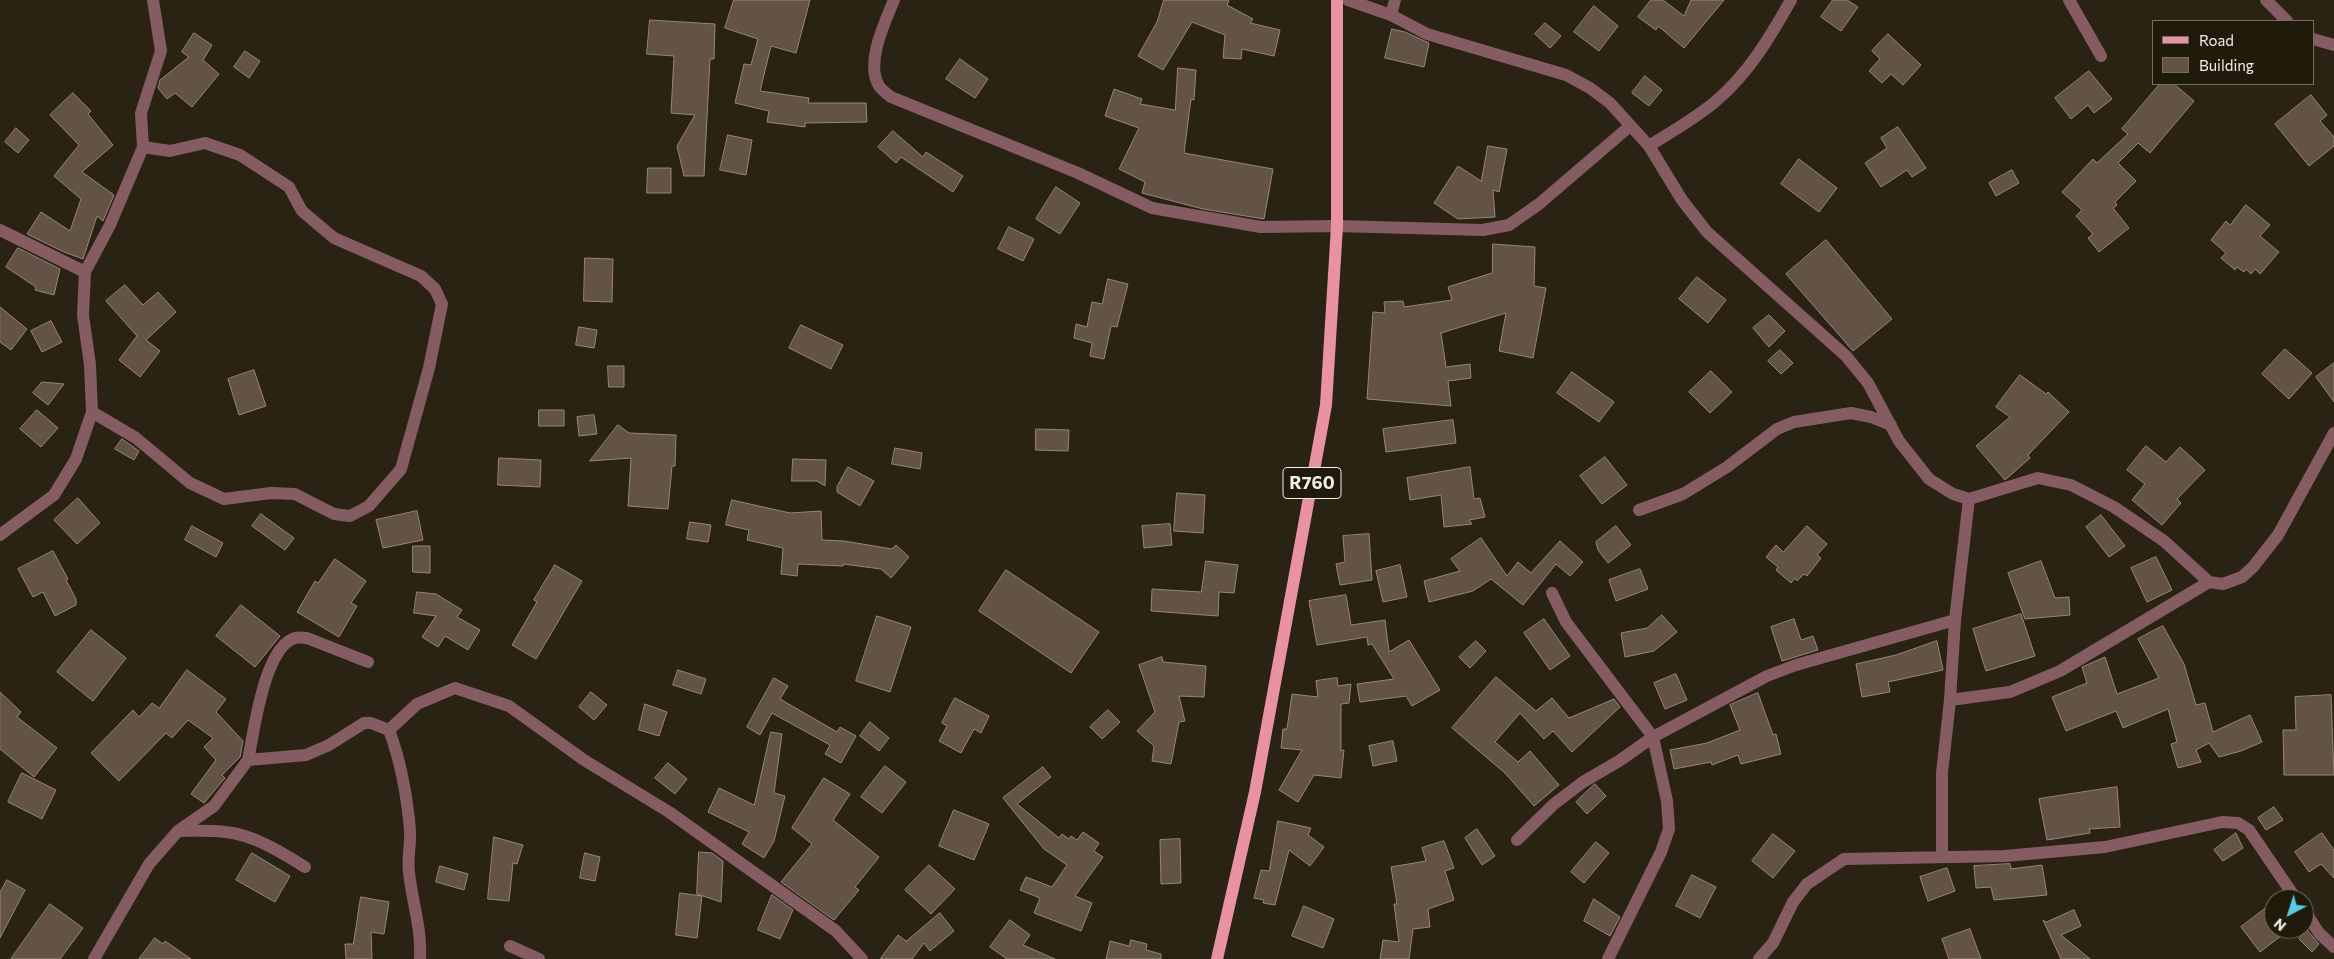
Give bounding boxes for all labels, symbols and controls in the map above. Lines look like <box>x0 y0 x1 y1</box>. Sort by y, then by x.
legend <box>2152 20 2314 85</box>
text: Road <box>2199 31 2234 49</box>
text: Building <box>2199 56 2254 74</box>
road number: R760 <box>1283 468 1341 498</box>
north arrow <box>2264 889 2314 939</box>
text: N <box>2270 915 2289 935</box>

